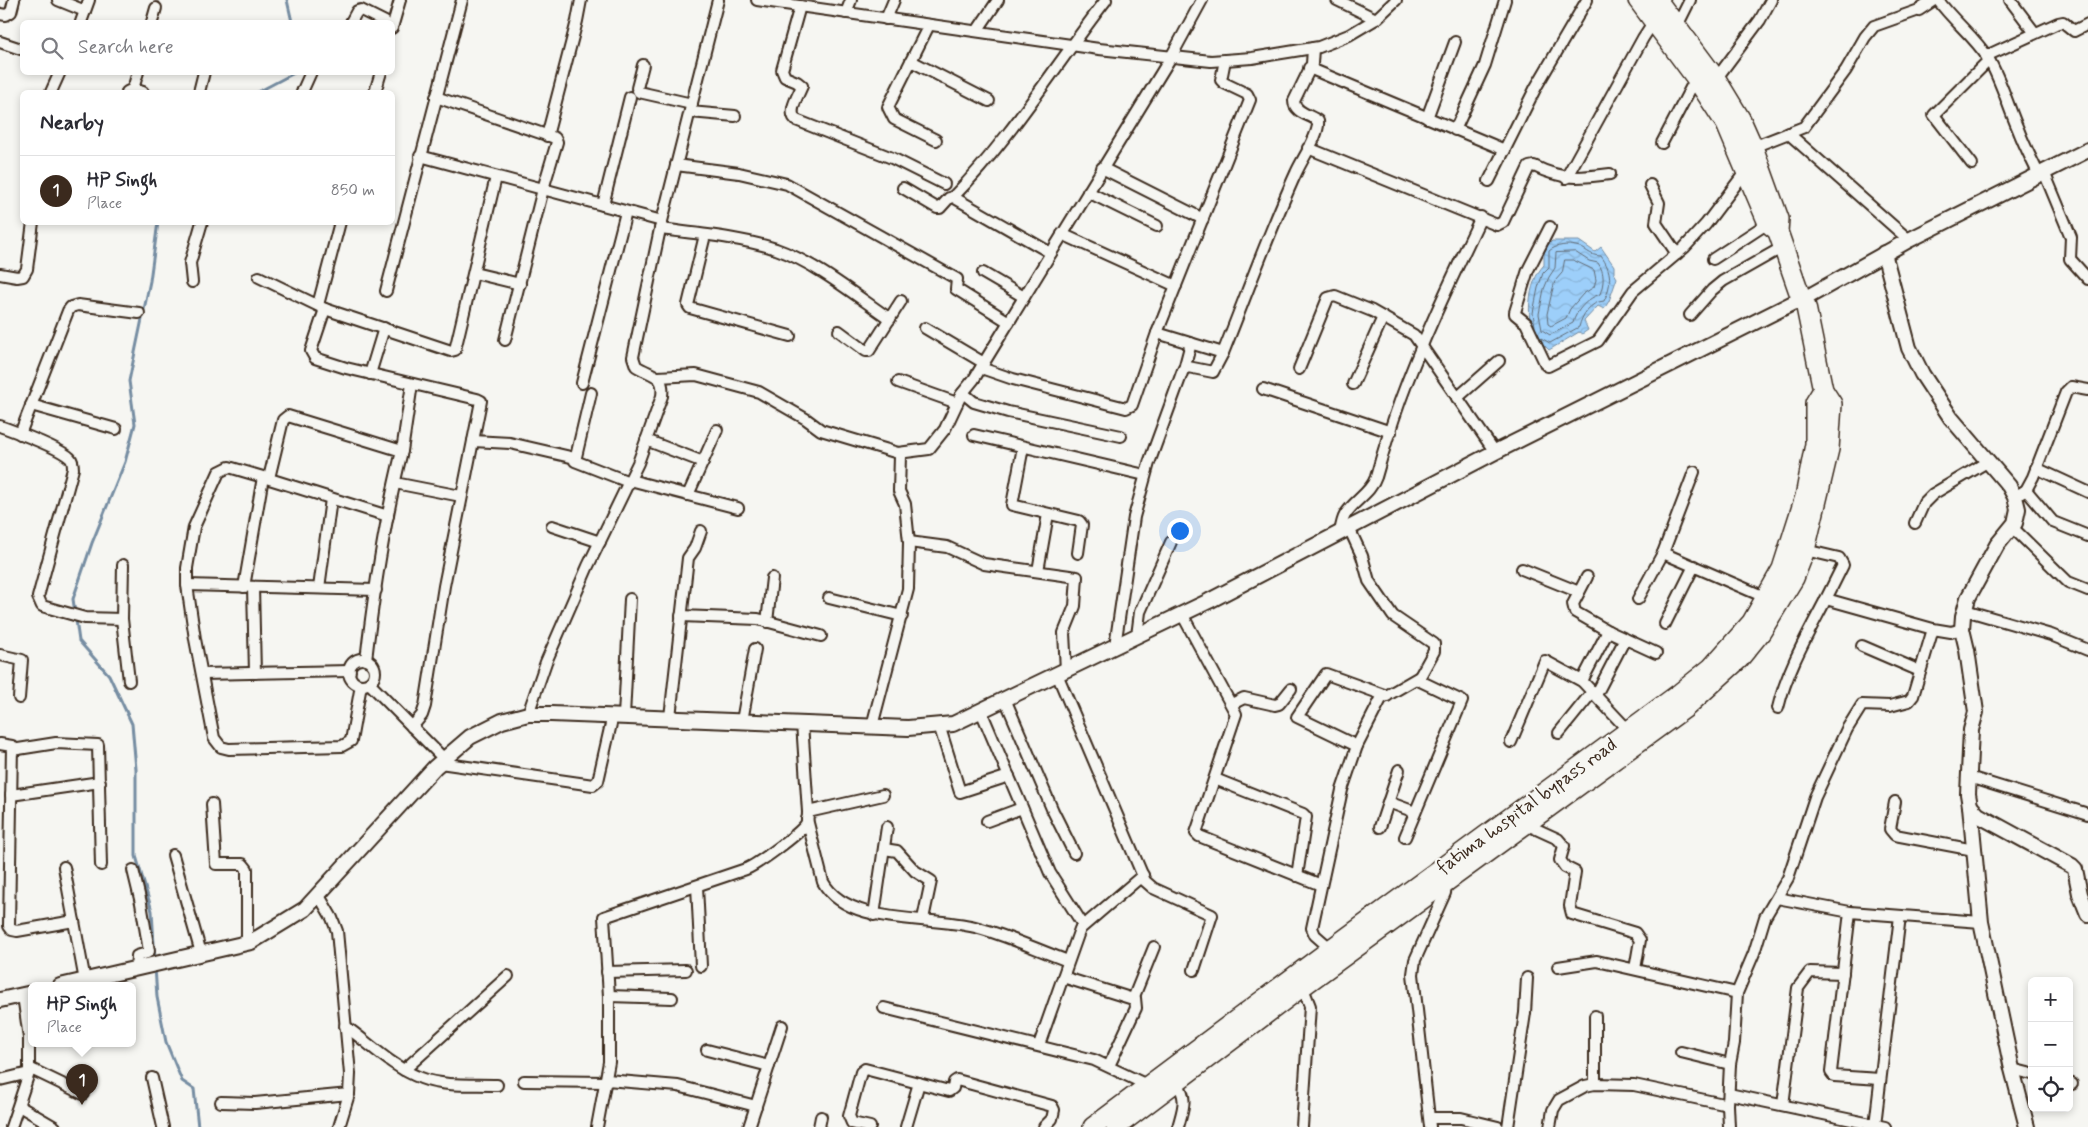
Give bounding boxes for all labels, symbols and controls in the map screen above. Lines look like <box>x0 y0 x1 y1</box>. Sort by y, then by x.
search box <box>20 20 395 75</box>
icon: search <box>38 34 66 62</box>
text: Search here <box>78 35 174 60</box>
text: Nearby <box>40 109 104 137</box>
text: HP Singh <box>87 168 157 193</box>
text: 1 <box>52 180 60 201</box>
text: 850 m <box>331 180 375 201</box>
text: Place <box>87 193 122 214</box>
your location <box>1167 518 1193 544</box>
street label: fatima hospital bypass road <box>1432 732 1622 880</box>
map controls <box>2028 977 2073 1112</box>
button: + <box>2028 977 2073 1022</box>
popup <box>28 982 136 1047</box>
text: HP Singh <box>47 992 117 1017</box>
text: Place <box>47 1017 82 1038</box>
button: − <box>2028 1022 2073 1067</box>
pin: 1 <box>66 1064 98 1105</box>
button: locate <box>2028 1067 2073 1112</box>

